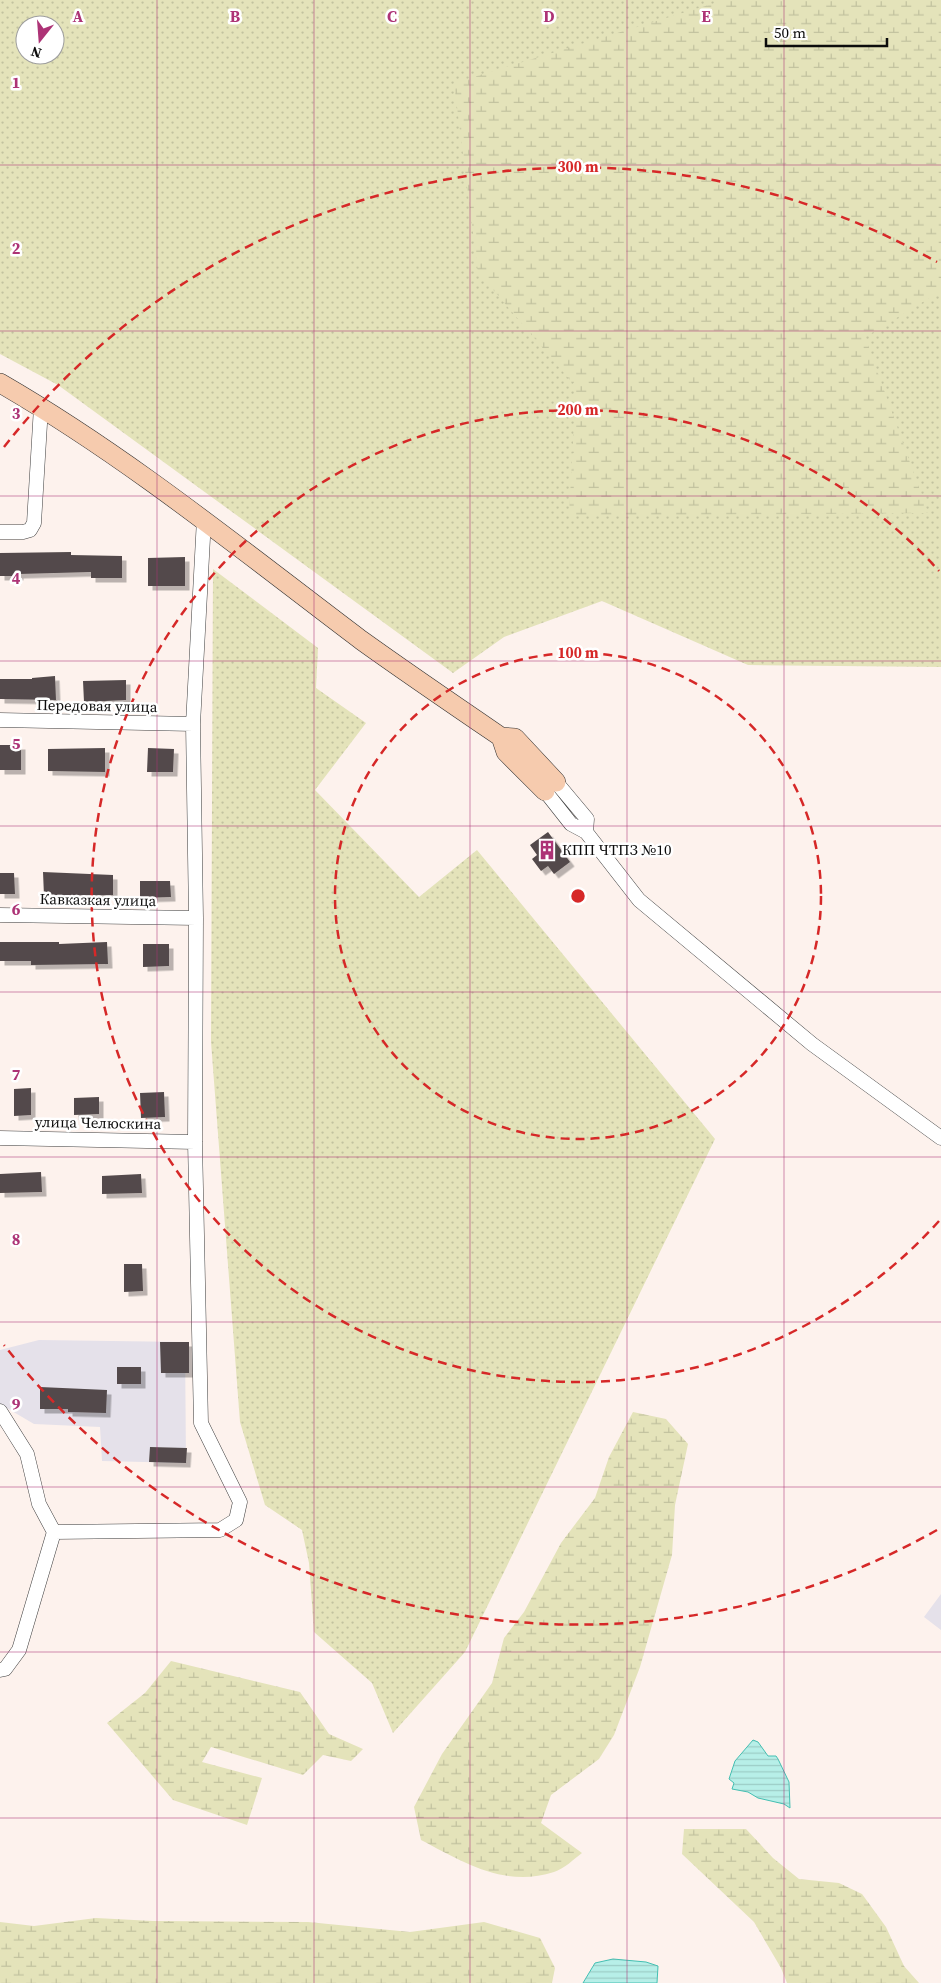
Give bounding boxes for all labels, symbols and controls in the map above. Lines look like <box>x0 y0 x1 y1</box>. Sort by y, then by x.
text: A <box>73 5 84 27</box>
text: B <box>230 5 241 27</box>
text: C <box>387 5 397 27</box>
text: D <box>543 5 555 27</box>
text: E <box>701 5 711 27</box>
north arrow <box>15 15 65 65</box>
scale bar <box>766 15 887 47</box>
text: 50 m <box>774 22 806 43</box>
text: N <box>28 41 44 63</box>
text: 1 <box>12 71 20 93</box>
text: 300 m <box>557 156 599 177</box>
text: 2 <box>12 237 21 259</box>
text: 200 m <box>557 399 599 420</box>
text: 3 <box>12 402 21 424</box>
text: 4 <box>12 567 21 589</box>
text: 100 m <box>557 642 599 663</box>
street label: Передовая улица <box>36 694 158 717</box>
text: 5 <box>12 732 21 754</box>
building icon: КПП ЧТПЗ №10 <box>536 839 558 861</box>
place label: КПП ЧТПЗ №10 <box>562 839 672 860</box>
centre of rings <box>569 887 587 905</box>
street label: Кавказкая улица <box>39 888 157 911</box>
text: 6 <box>12 898 21 920</box>
text: 7 <box>12 1063 21 1085</box>
street label: улица Челюскина <box>35 1111 162 1134</box>
text: 8 <box>12 1228 20 1250</box>
text: 9 <box>12 1393 21 1415</box>

